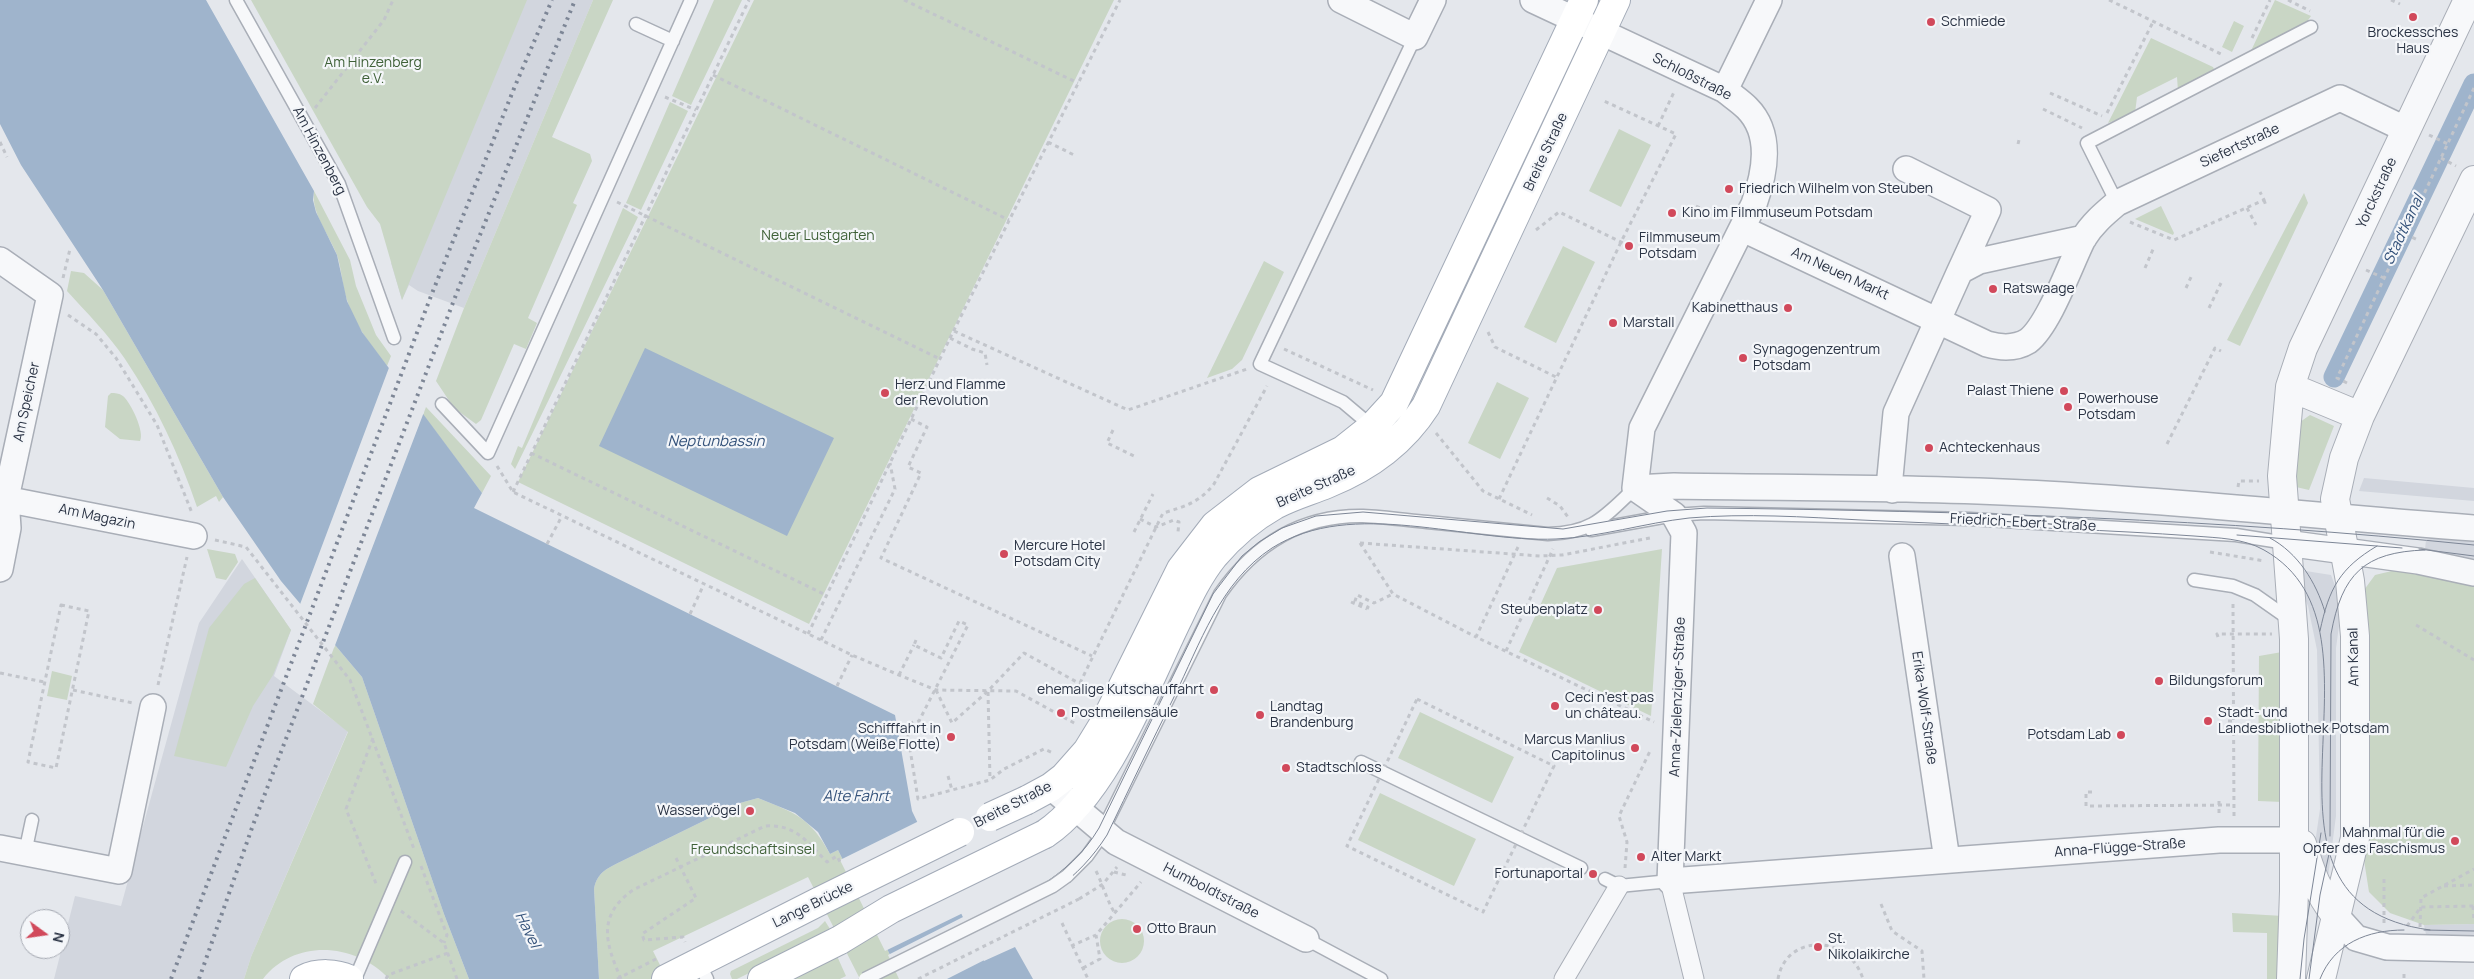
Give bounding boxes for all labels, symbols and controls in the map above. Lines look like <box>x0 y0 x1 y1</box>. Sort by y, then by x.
marker: Brockessches Haus <box>2407 11 2419 23</box>
place label: Schmiede <box>1941 14 2005 30</box>
marker: Schmiede <box>1925 16 1937 28</box>
place label: Brockessches Haus <box>2368 25 2458 58</box>
street label: Schloßstraße <box>1650 50 1734 104</box>
park label: Am Hinzenberg e.V. <box>324 55 422 88</box>
street label: Am Hinzenberg <box>289 104 349 198</box>
street label: Breite Straße <box>1521 110 1571 194</box>
street label: Siefertstraße <box>2198 120 2282 172</box>
street label: Yorckstraße <box>2353 155 2401 231</box>
place label: Friedrich Wilhelm von Steuben <box>1739 181 1933 197</box>
marker: Friedrich Wilhelm von Steuben <box>1723 183 1735 195</box>
water label: Stadtkanal <box>2380 192 2428 268</box>
place label: Kino im Filmmuseum Potsdam <box>1682 205 1873 221</box>
marker: Kino im Filmmuseum Potsdam <box>1666 207 1678 219</box>
park label: Neuer Lustgarten <box>761 228 875 244</box>
place label: Filmmuseum Potsdam <box>1639 230 1720 262</box>
marker: Filmmuseum Potsdam <box>1623 240 1635 252</box>
street label: Am Neuen Markt <box>1788 244 1892 304</box>
place label: Ratswaage <box>2003 281 2075 297</box>
marker: Ratswaage <box>1987 283 1999 295</box>
place label: Kabinetthaus <box>1692 300 1778 316</box>
marker: Kabinetthaus <box>1782 302 1794 314</box>
place label: Marstall <box>1623 315 1675 331</box>
marker: Marstall <box>1607 317 1619 329</box>
place label: Synagogenzentrum Potsdam <box>1753 342 1880 374</box>
marker: Synagogenzentrum Potsdam <box>1737 352 1749 364</box>
street label: Am Speicher <box>10 361 44 443</box>
place label: Herz und Flamme der Revolution <box>895 377 1006 410</box>
place label: Palast Thiene <box>1967 383 2054 399</box>
marker: Palast Thiene <box>2058 385 2070 397</box>
marker: Herz und Flamme der Revolution <box>879 387 891 399</box>
place label: Powerhouse Potsdam <box>2078 391 2159 424</box>
marker: Powerhouse Potsdam <box>2062 401 2074 413</box>
water label: Neptunbassin <box>668 433 764 451</box>
place label: Achteckenhaus <box>1939 440 2040 456</box>
marker: Achteckenhaus <box>1923 442 1935 454</box>
street label: Breite Straße <box>1274 462 1358 512</box>
street label: Am Magazin <box>57 501 137 533</box>
street label: Friedrich-Ebert-Straße <box>1949 511 2097 535</box>
place label: Mercure Hotel Potsdam City <box>1014 538 1105 570</box>
marker: Mercure Hotel Potsdam City <box>998 548 1010 560</box>
place label: Steubenplatz <box>1501 602 1588 618</box>
marker: Steubenplatz <box>1592 604 1604 616</box>
street label: Anna-Zielenziger-Straße <box>1667 617 1689 777</box>
street label: Am Kanal <box>2345 627 2363 687</box>
street label: Erika-Wolf-Straße <box>1908 650 1940 766</box>
place label: Bildungsforum <box>2169 673 2263 689</box>
marker: Bildungsforum <box>2153 675 2165 687</box>
place label: ehemalige Kutschauffahrt <box>1037 682 1204 698</box>
marker: ehemalige Kutschauffahrt <box>1208 684 1220 696</box>
place label: Ceci n’est pas un château. <box>1565 690 1654 722</box>
place label: Landtag Brandenburg <box>1270 699 1354 732</box>
marker: Ceci n’est pas un château. <box>1549 700 1561 712</box>
place label: Postmeilensäule <box>1071 705 1178 721</box>
place label: Stadt- und Landesbibliothek Potsdam <box>2218 705 2389 738</box>
marker: Postmeilensäule <box>1055 707 1067 719</box>
marker: Landtag Brandenburg <box>1254 709 1266 721</box>
marker: Stadt- und Landesbibliothek Potsdam <box>2202 715 2214 727</box>
place label: Schifffahrt in Potsdam (Weiße Flotte) <box>789 721 941 754</box>
place label: Potsdam Lab <box>2027 727 2111 743</box>
marker: Potsdam Lab <box>2115 729 2127 741</box>
marker: Schifffahrt in Potsdam (Weiße Flotte) <box>945 731 957 743</box>
place label: Marcus Manlius Capitolinus <box>1524 732 1625 764</box>
marker: Marcus Manlius Capitolinus <box>1629 742 1641 754</box>
place label: Stadtschloss <box>1296 760 1382 776</box>
marker: Stadtschloss <box>1280 762 1292 774</box>
street label: Breite Straße <box>971 778 1055 832</box>
water label: Alte Fahrt <box>823 788 889 806</box>
place label: Wasservögel <box>657 803 740 819</box>
marker: Wasservögel <box>744 805 756 817</box>
place label: Mahnmal für die Opfer des Faschismus <box>2303 825 2445 858</box>
street label: Anna-Flügge-Straße <box>2054 835 2186 861</box>
marker: Mahnmal für die Opfer des Faschismus <box>2449 835 2461 847</box>
park label: Freundschaftsinsel <box>691 842 815 858</box>
place label: Alter Markt <box>1651 849 1722 865</box>
marker: Alter Markt <box>1635 851 1647 863</box>
street label: Humboldtstraße <box>1160 860 1262 922</box>
place label: Fortunaportal <box>1495 866 1583 882</box>
marker: Fortunaportal <box>1587 868 1599 880</box>
street label: Lange Brücke <box>770 878 856 932</box>
north arrow <box>20 909 70 959</box>
water label: Havel <box>511 909 543 951</box>
place label: Otto Braun <box>1147 921 1216 937</box>
marker: Otto Braun <box>1131 923 1143 935</box>
text: N <box>49 930 70 945</box>
place label: St. Nikolaikirche <box>1828 931 1910 964</box>
marker: St. Nikolaikirche <box>1812 941 1824 953</box>

